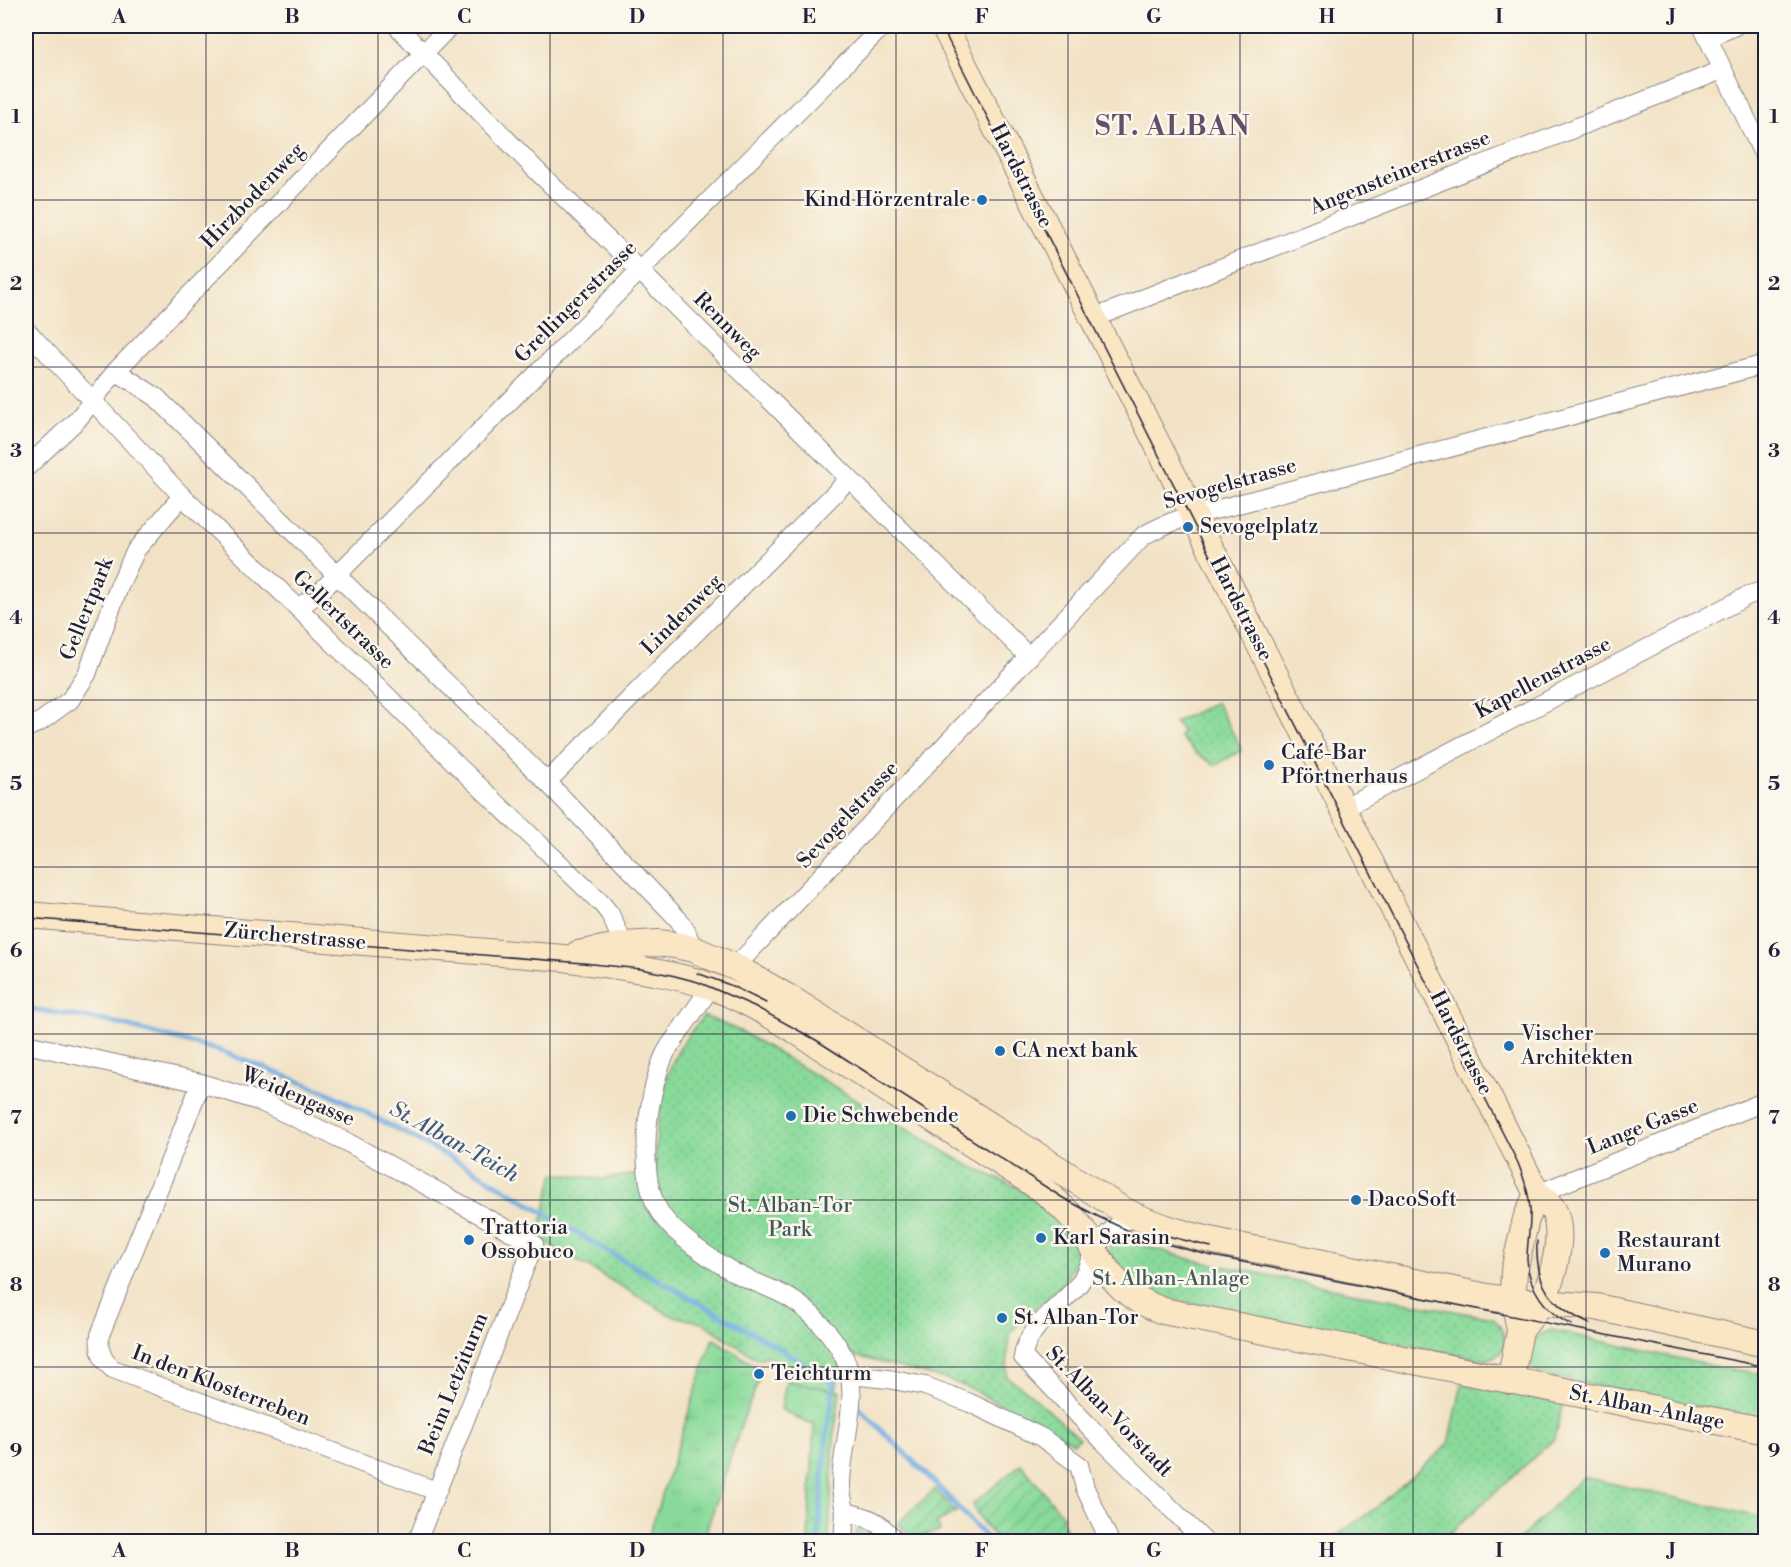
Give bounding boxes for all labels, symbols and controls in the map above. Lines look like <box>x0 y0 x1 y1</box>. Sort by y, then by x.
text: A <box>111 5 127 30</box>
text: B <box>284 5 300 30</box>
text: C <box>457 5 471 30</box>
text: D <box>629 5 645 30</box>
text: E <box>802 5 816 30</box>
text: F <box>975 5 989 30</box>
text: G <box>1146 5 1162 30</box>
text: H <box>1319 5 1336 30</box>
text: I <box>1495 5 1503 30</box>
text: J <box>1665 5 1676 30</box>
text: 1 <box>11 105 21 130</box>
text: 1 <box>1769 105 1779 130</box>
district label: ST. ALBAN <box>1095 110 1251 144</box>
street label: Hardstrasse <box>984 119 1058 233</box>
street label: Angensteinerstrasse <box>1305 125 1494 221</box>
street label: Hirzbodenweg <box>196 137 310 254</box>
place label: Kind Hörzentrale <box>804 187 970 213</box>
marker: Kind Hörzentrale <box>975 193 989 207</box>
street label: Grellingerstrasse <box>509 235 643 369</box>
text: 2 <box>10 272 22 297</box>
text: 2 <box>1768 272 1780 297</box>
street label: Rennweg <box>687 286 767 366</box>
text: 3 <box>10 439 22 464</box>
text: 3 <box>1768 439 1780 464</box>
street label: Sevogelstrasse <box>1160 453 1300 515</box>
place label: Sevogelplatz <box>1200 514 1318 540</box>
marker: Sevogelplatz <box>1181 520 1195 534</box>
street label: Hardstrasse <box>1204 552 1278 666</box>
street label: Gellertpark <box>55 553 120 664</box>
street label: Gellertstrasse <box>287 565 399 675</box>
street label: Lindenweg <box>636 569 728 661</box>
text: 4 <box>9 606 23 631</box>
text: 4 <box>1767 606 1781 631</box>
street label: Kapellenstrasse <box>1470 631 1616 725</box>
place label: Café-Bar Pförtnerhaus <box>1281 740 1408 790</box>
street label: Sevogelstrasse <box>792 756 904 874</box>
marker: Café-Bar Pförtnerhaus <box>1262 758 1276 772</box>
text: 5 <box>10 772 22 797</box>
text: 5 <box>1768 772 1780 797</box>
street label: Zürcherstrasse <box>223 918 367 956</box>
text: 6 <box>10 939 23 964</box>
text: 6 <box>1768 939 1781 964</box>
street label: Hardstrasse <box>1424 986 1498 1100</box>
place label: Vischer Architekten <box>1520 1021 1634 1071</box>
place label: CA next bank <box>1012 1038 1138 1064</box>
marker: Vischer Architekten <box>1502 1039 1516 1053</box>
marker: CA next bank <box>993 1044 1007 1058</box>
street label: Weidengasse <box>236 1061 359 1133</box>
street label: Lange Gasse <box>1584 1093 1702 1161</box>
water label: St. Alban-Teich <box>385 1095 524 1189</box>
place label: Die Schwebende <box>803 1103 959 1129</box>
text: 7 <box>10 1106 22 1131</box>
text: 7 <box>1768 1106 1780 1131</box>
marker: Die Schwebende <box>784 1109 798 1123</box>
place label: DacoSoft <box>1368 1187 1457 1213</box>
park label: St. Alban-Tor Park <box>728 1193 852 1243</box>
marker: DacoSoft <box>1349 1193 1363 1207</box>
place label: Trattoria Ossobuco <box>481 1215 574 1265</box>
place label: Karl Sarasin <box>1053 1225 1170 1251</box>
place label: Restaurant Murano <box>1617 1228 1722 1278</box>
marker: Karl Sarasin <box>1034 1231 1048 1245</box>
marker: Trattoria Ossobuco <box>462 1233 476 1247</box>
marker: Restaurant Murano <box>1598 1246 1612 1260</box>
park label: St. Alban-Anlage <box>1092 1266 1250 1292</box>
text: 8 <box>10 1273 23 1298</box>
text: 8 <box>1768 1273 1781 1298</box>
place label: St. Alban-Tor <box>1014 1305 1139 1331</box>
street label: Beim Letziturm <box>413 1309 494 1460</box>
marker: St. Alban-Tor <box>995 1311 1009 1325</box>
street label: In den Klosterreben <box>128 1340 314 1432</box>
street label: St. Alban-Vorstadt <box>1040 1341 1179 1483</box>
place label: Teichturm <box>771 1361 872 1387</box>
marker: Teichturm <box>752 1367 766 1381</box>
street label: St. Alban-Anlage <box>1567 1380 1727 1436</box>
text: 9 <box>10 1439 22 1464</box>
text: 9 <box>1768 1439 1780 1464</box>
text: A <box>111 1539 127 1564</box>
text: B <box>284 1539 300 1564</box>
text: C <box>457 1539 471 1564</box>
text: D <box>629 1539 645 1564</box>
text: E <box>802 1539 816 1564</box>
text: F <box>975 1539 989 1564</box>
text: G <box>1146 1539 1162 1564</box>
text: H <box>1319 1539 1336 1564</box>
text: I <box>1495 1539 1503 1564</box>
text: J <box>1665 1539 1676 1564</box>

